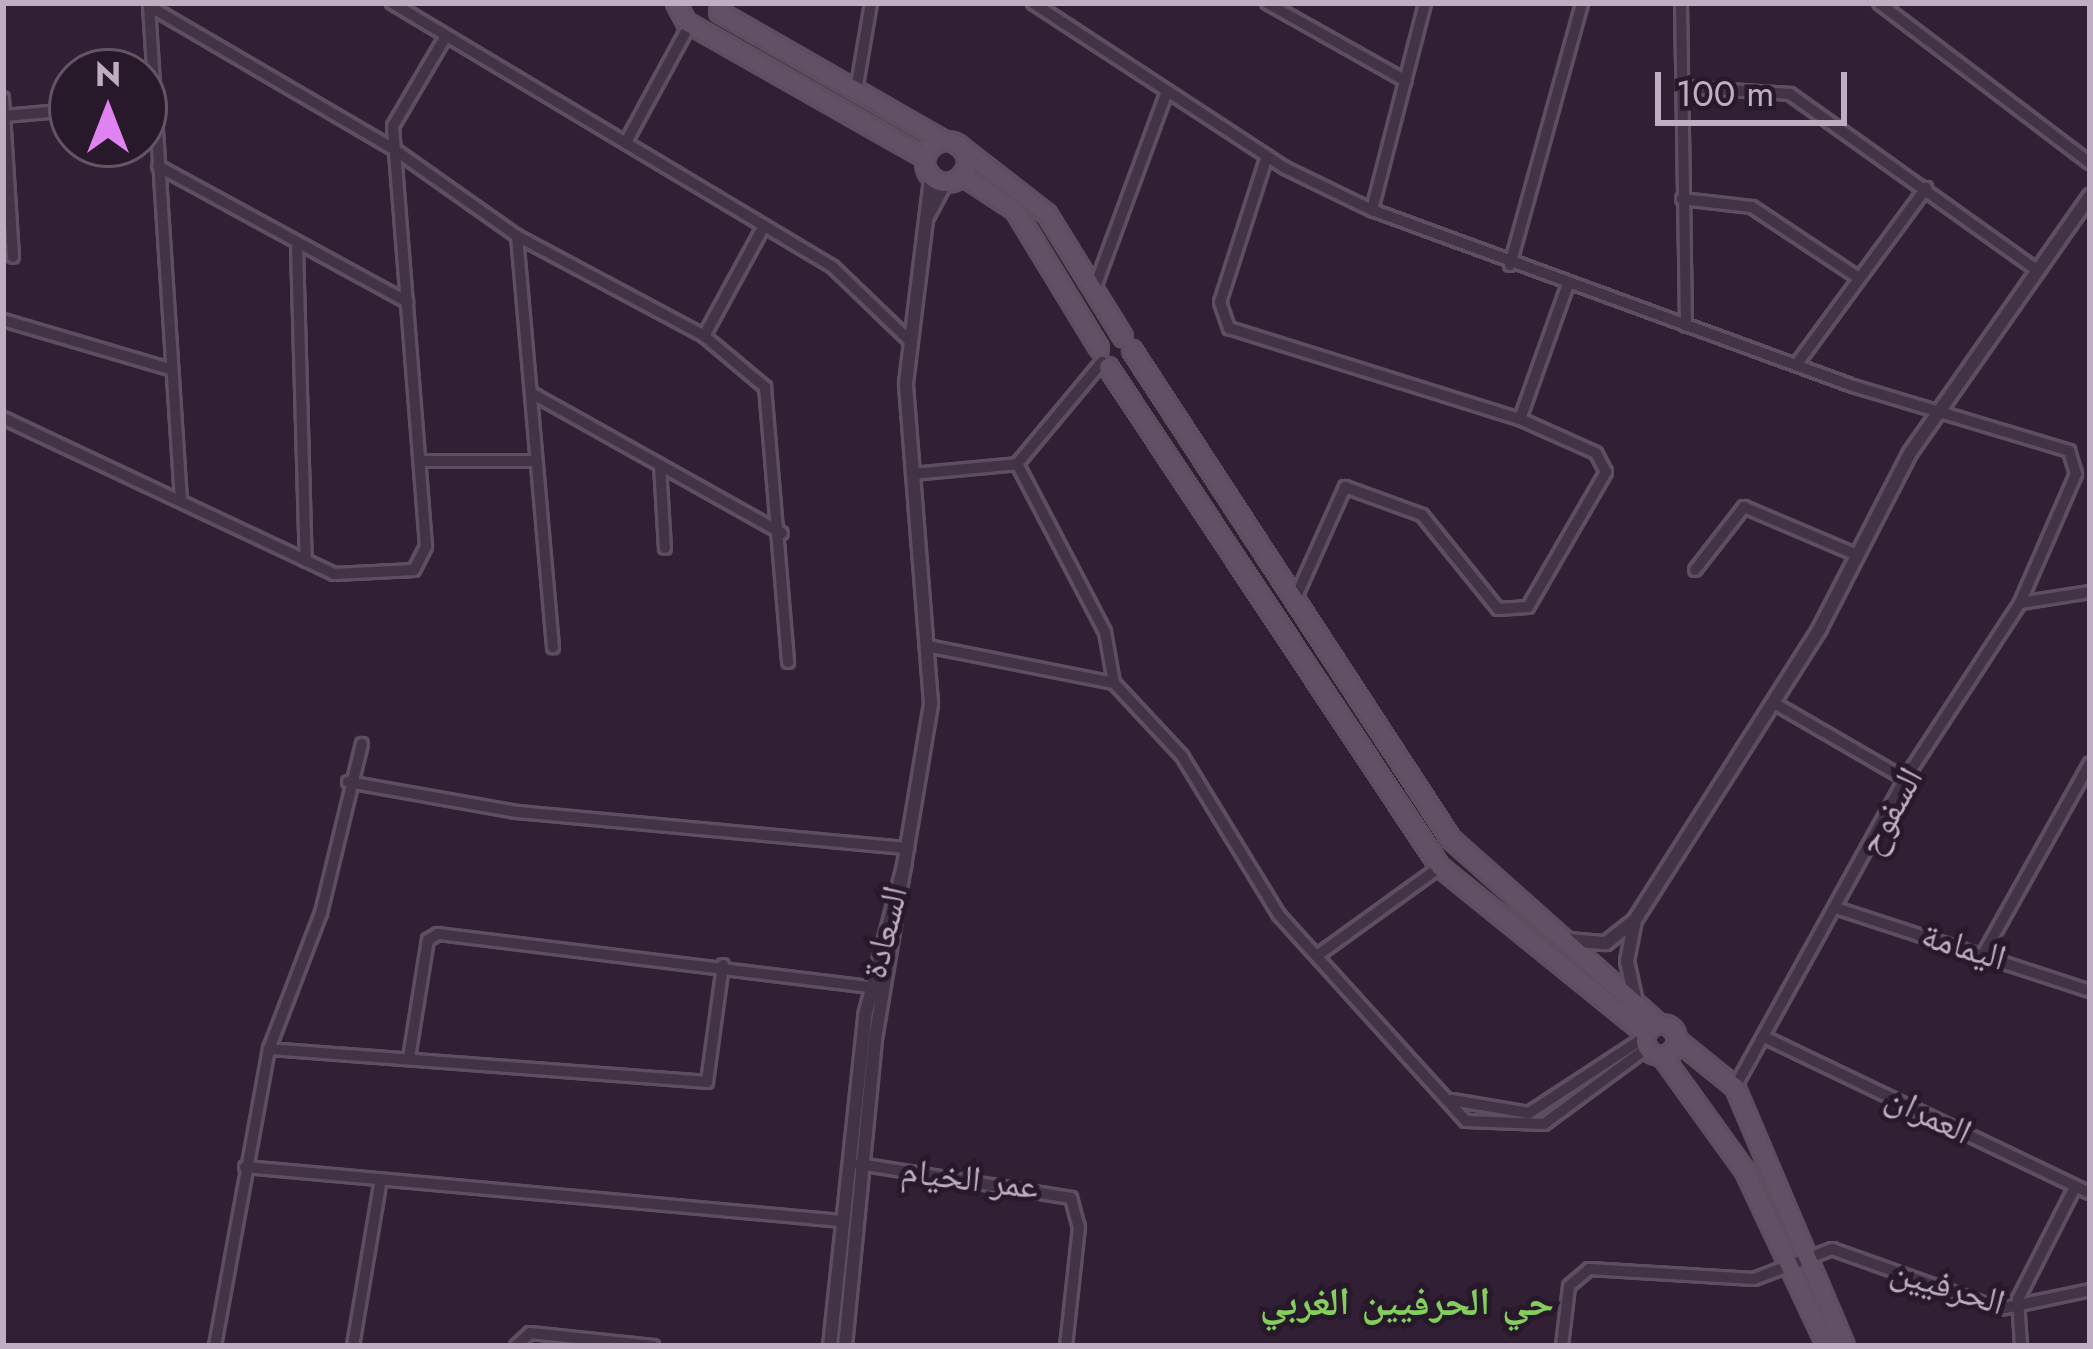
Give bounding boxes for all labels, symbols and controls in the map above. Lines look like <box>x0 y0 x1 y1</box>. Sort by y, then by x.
north arrow <box>48 48 168 168</box>
scale bar <box>1661 48 1853 122</box>
text: N <box>95 51 121 98</box>
text: 100 m <box>1676 67 1774 119</box>
street label: السفوح <box>1848 760 1932 862</box>
street label: السعادة <box>852 881 916 983</box>
street label: اليمامة <box>1917 913 2011 979</box>
street label: العمران <box>1879 1075 1979 1153</box>
street label: عمر الخيام <box>899 1148 1041 1208</box>
street label: الحرفيين <box>1886 1248 2010 1324</box>
district label: حي الحرفيين الغربي <box>1260 1279 1554 1325</box>

